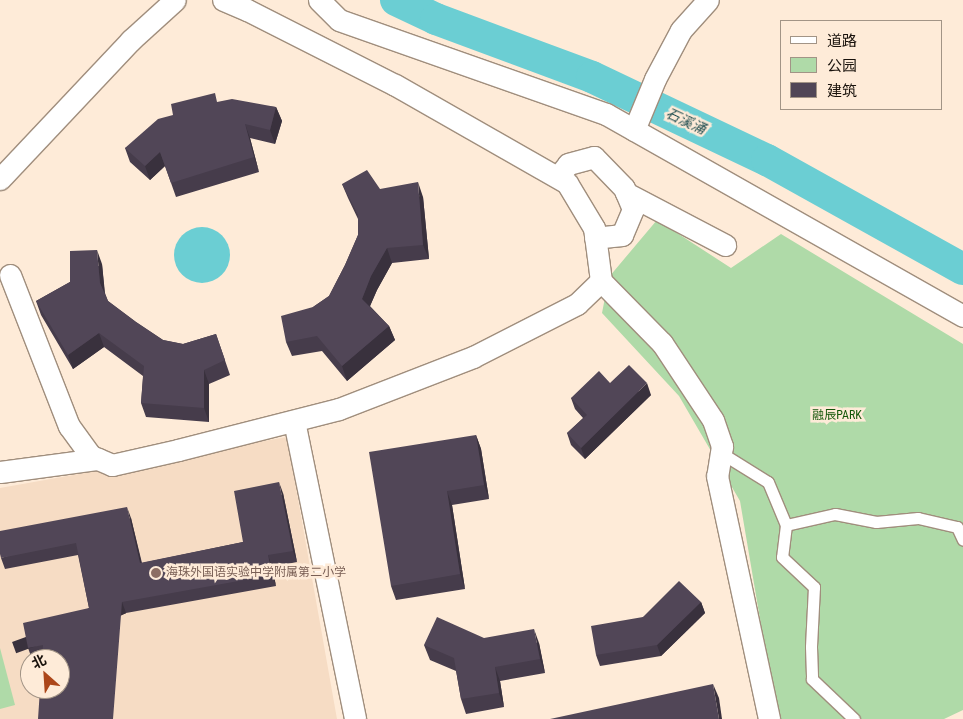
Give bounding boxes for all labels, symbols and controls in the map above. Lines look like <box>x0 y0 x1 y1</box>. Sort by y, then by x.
legend <box>780 20 943 110</box>
text: 道路 <box>827 32 857 50</box>
text: 公园 <box>827 57 857 75</box>
text: 建筑 <box>827 82 857 100</box>
water label: 石溪涌 <box>663 105 709 137</box>
park label: 融辰PARK <box>812 409 862 423</box>
place label: 海珠外国语实验中学附属第二小学 <box>166 566 346 580</box>
marker: 海珠外国语实验中学附属第二小学 <box>150 567 162 579</box>
north arrow <box>20 649 70 699</box>
text: 北 <box>29 651 49 672</box>

